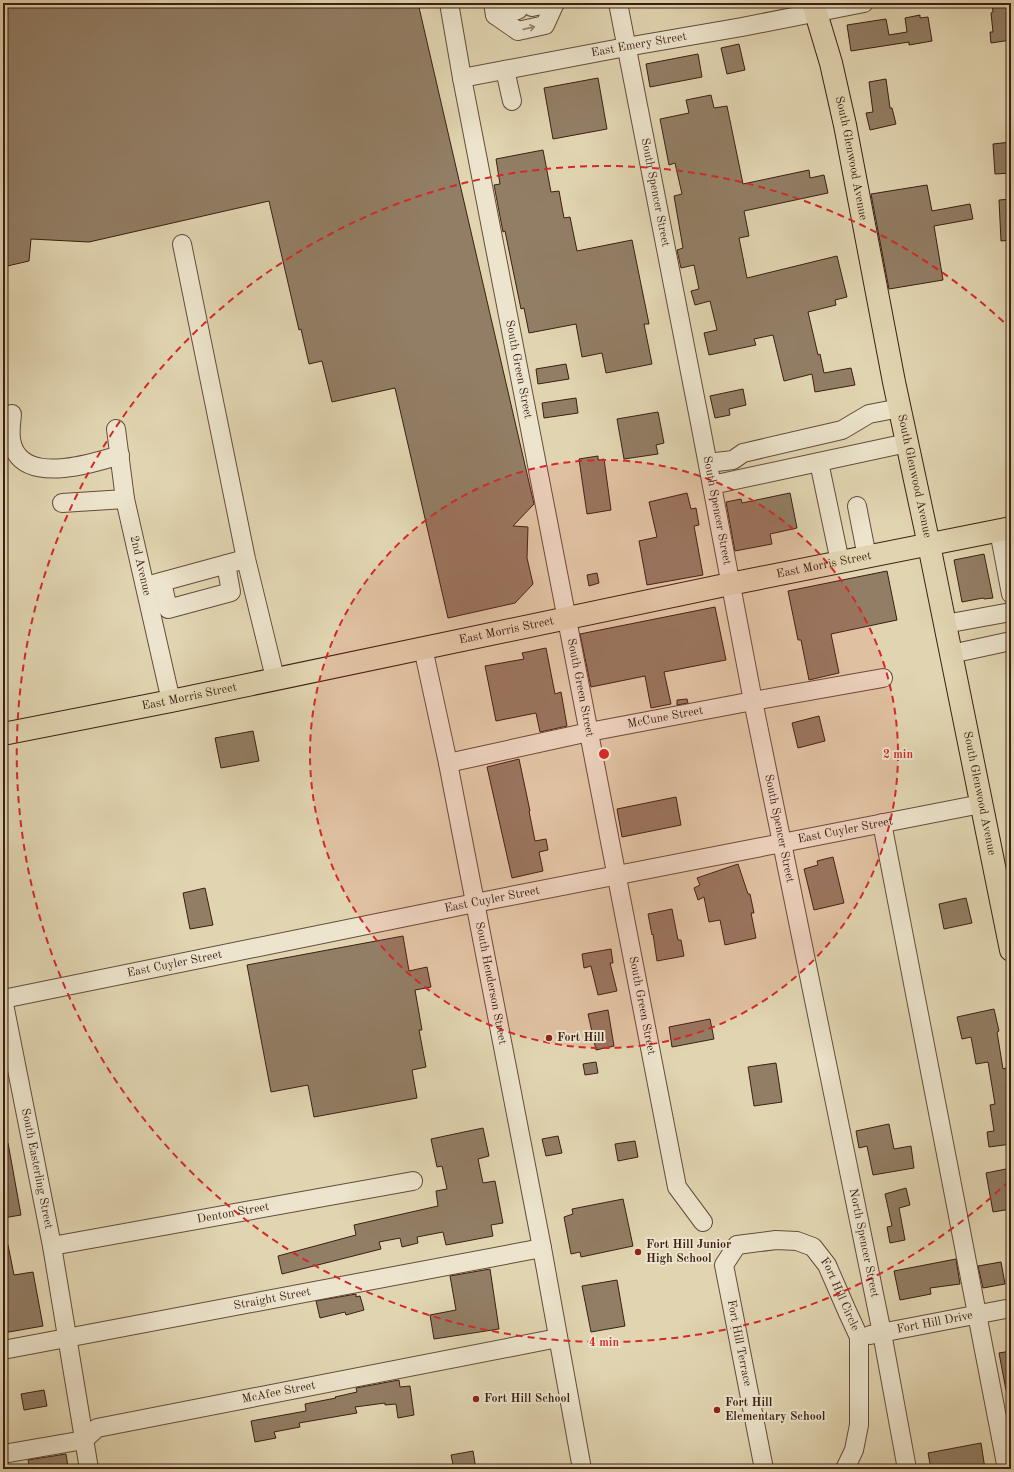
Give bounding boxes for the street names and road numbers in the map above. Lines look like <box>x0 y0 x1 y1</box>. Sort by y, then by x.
street label: East Emery Street <box>590 31 688 59</box>
street label: South Glenwood Avenue <box>833 95 869 222</box>
street label: South Spencer Street <box>639 137 671 248</box>
street label: South Green Street <box>503 319 534 420</box>
street label: South Glenwood Avenue <box>895 413 933 539</box>
street label: South Spencer Street <box>700 455 733 566</box>
street label: 2nd Avenue <box>128 535 153 597</box>
street label: East Morris Street <box>775 550 872 581</box>
street label: East Morris Street <box>458 615 555 647</box>
street label: South Green Street <box>565 637 596 738</box>
street label: East Morris Street <box>141 681 238 713</box>
street label: McCune Street <box>626 705 704 731</box>
street label: South Glenwood Avenue <box>961 730 998 857</box>
street label: South Spencer Street <box>762 773 796 884</box>
street label: East Cuyler Street <box>797 815 894 846</box>
street label: East Cuyler Street <box>443 884 541 915</box>
street label: South Henderson Street <box>473 921 508 1046</box>
street label: East Cuyler Street <box>126 949 223 980</box>
street label: South Green Street <box>626 955 657 1056</box>
street label: South Easterling Street <box>19 1107 54 1230</box>
street label: North Spencer Street <box>847 1187 881 1298</box>
street label: Denton Street <box>196 1201 270 1226</box>
street label: Fort Hill Circle <box>818 1256 862 1333</box>
street label: Straight Street <box>233 1286 312 1312</box>
street label: Fort Hill Terrace <box>725 1299 753 1388</box>
street label: Fort Hill Drive <box>896 1309 974 1336</box>
street label: McAfee Street <box>241 1379 316 1406</box>

